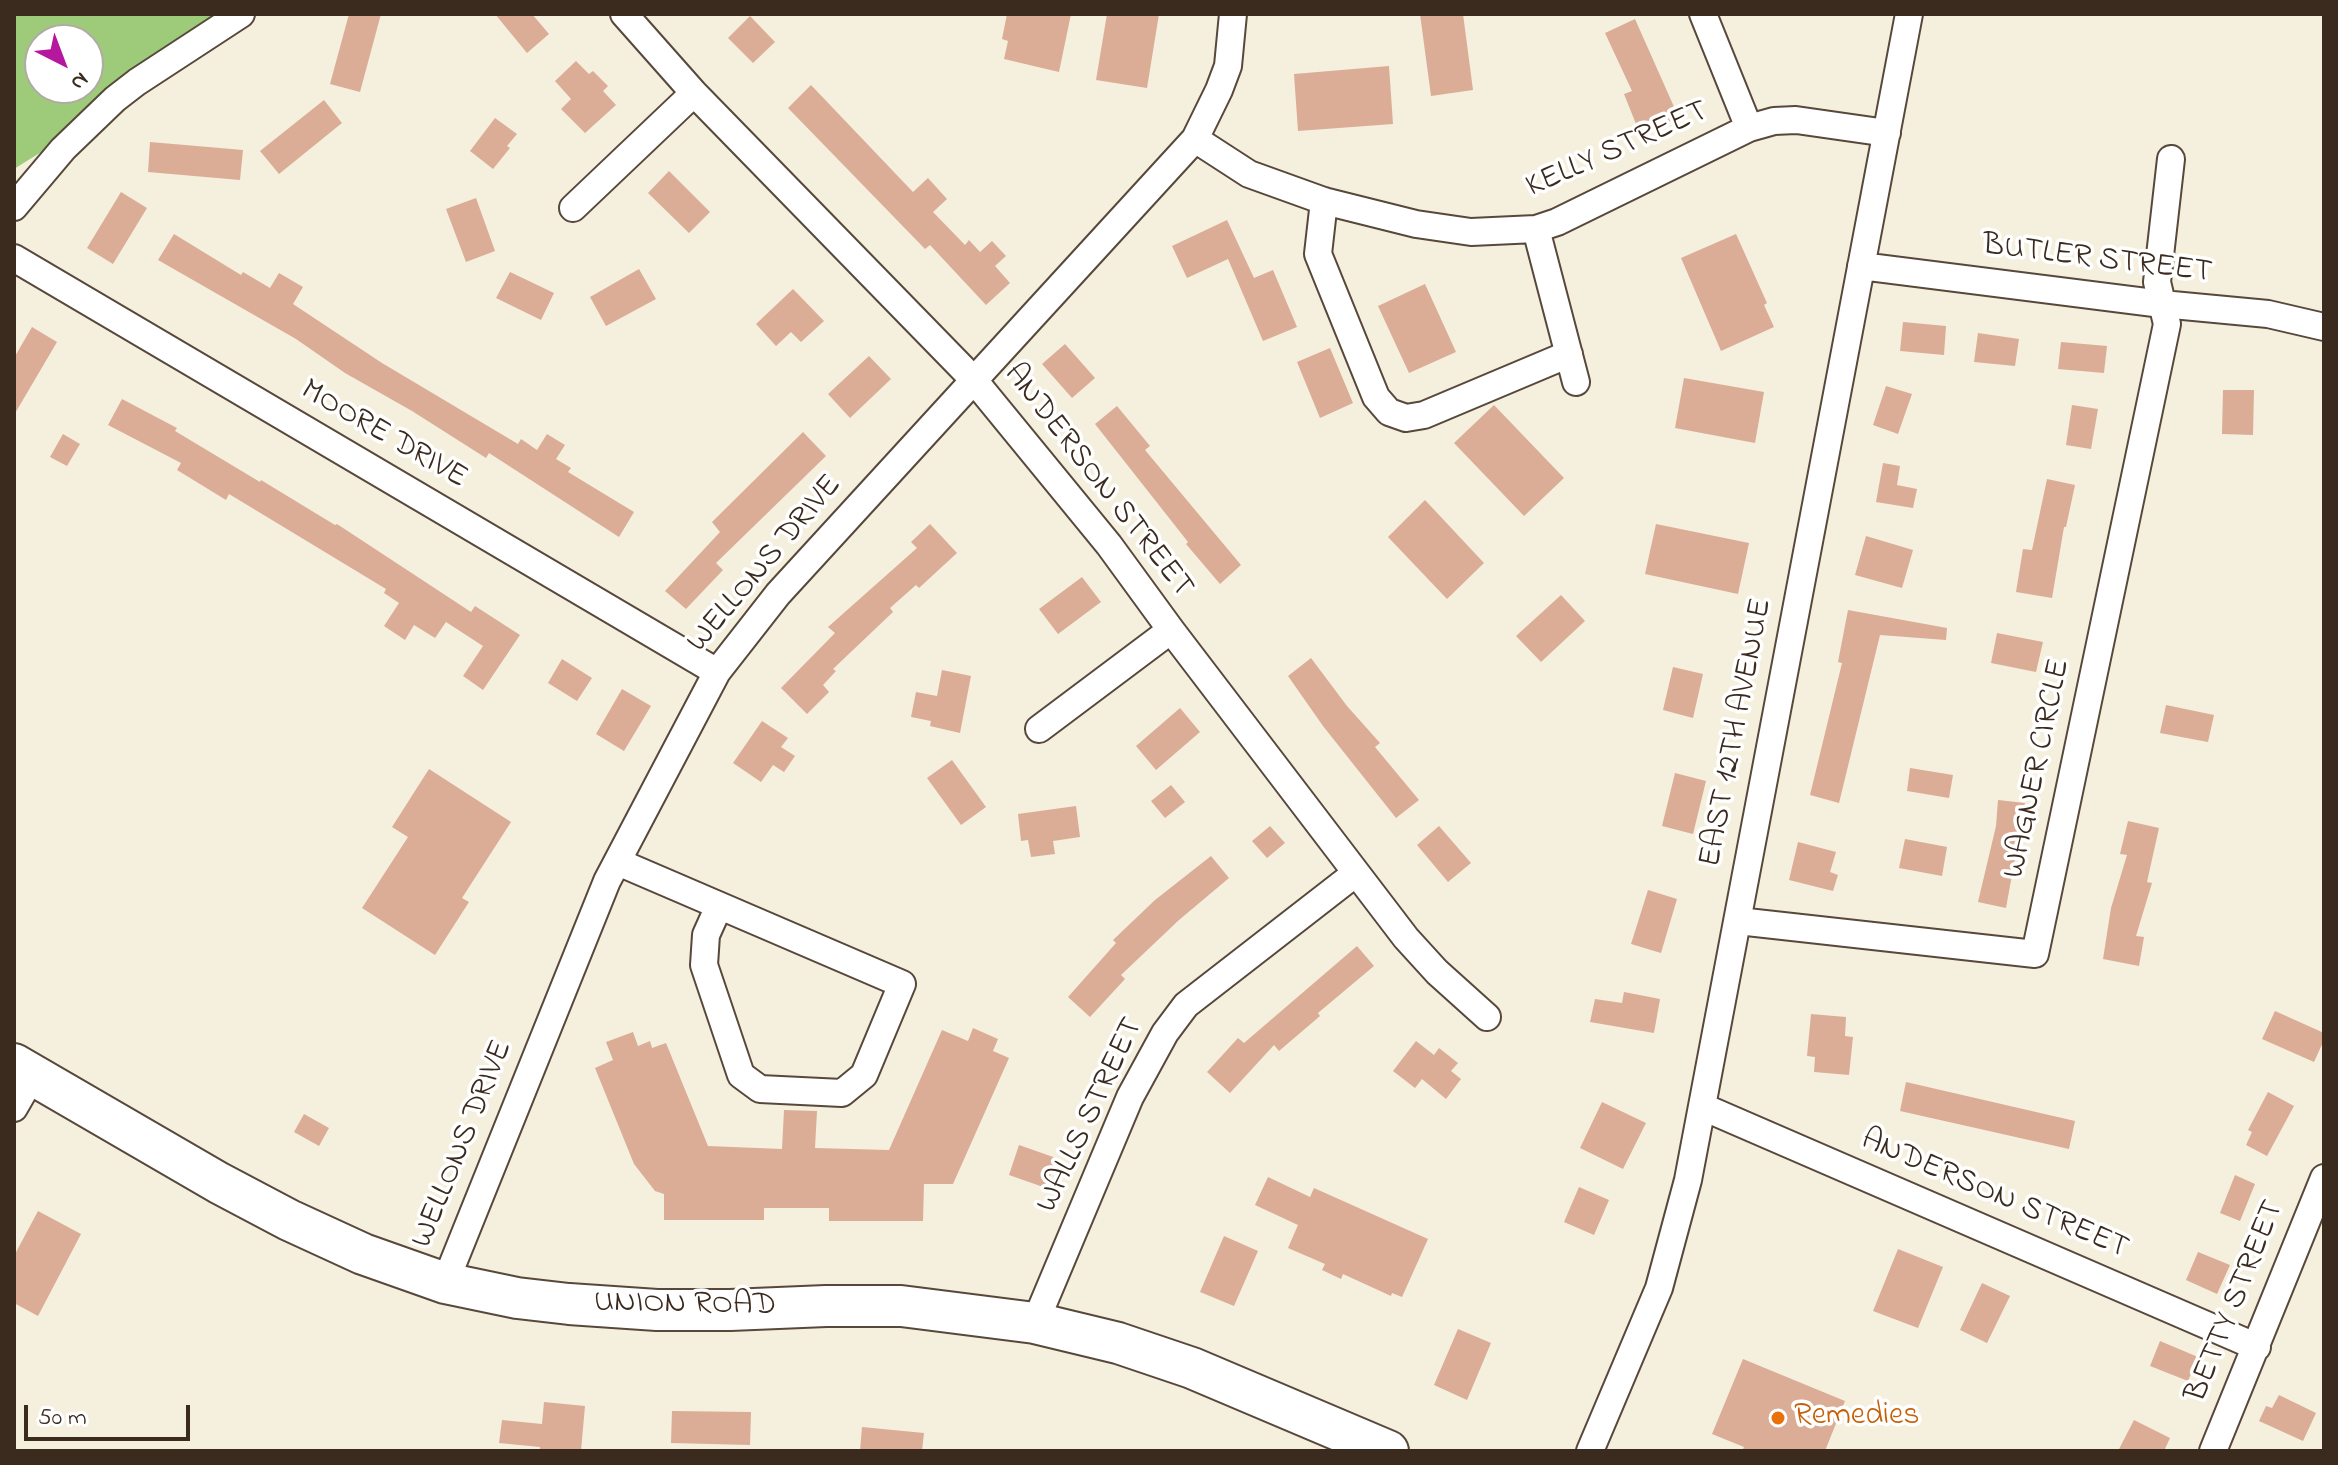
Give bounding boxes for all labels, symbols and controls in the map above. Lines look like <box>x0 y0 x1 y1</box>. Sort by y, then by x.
north arrow <box>24 24 104 104</box>
text: N <box>62 63 95 97</box>
street label: KELLY STREET <box>1521 94 1715 208</box>
street label: BUTLER STREET <box>1980 228 2214 294</box>
street label: ANDERSON STREET <box>994 357 1200 607</box>
street label: MOORE DRIVE <box>293 373 473 499</box>
street label: WELLONS DRIVE <box>681 468 851 662</box>
street label: EAST 12TH AVENUE <box>1693 596 1783 870</box>
street label: WAGNER CIRCLE <box>1997 656 2081 882</box>
street label: WALLS STREET <box>1030 1013 1154 1219</box>
street label: WELLONS DRIVE <box>405 1036 523 1254</box>
street label: ANDERSON STREET <box>1855 1122 2133 1270</box>
street label: BETTY STREET <box>2179 1196 2295 1408</box>
street label: UNION ROAD <box>594 1285 776 1327</box>
scale bar <box>28 1389 194 1439</box>
place label: Remedies <box>1794 1399 1920 1437</box>
text: 50 m <box>38 1401 87 1436</box>
marker: Remedies <box>1769 1409 1787 1427</box>

